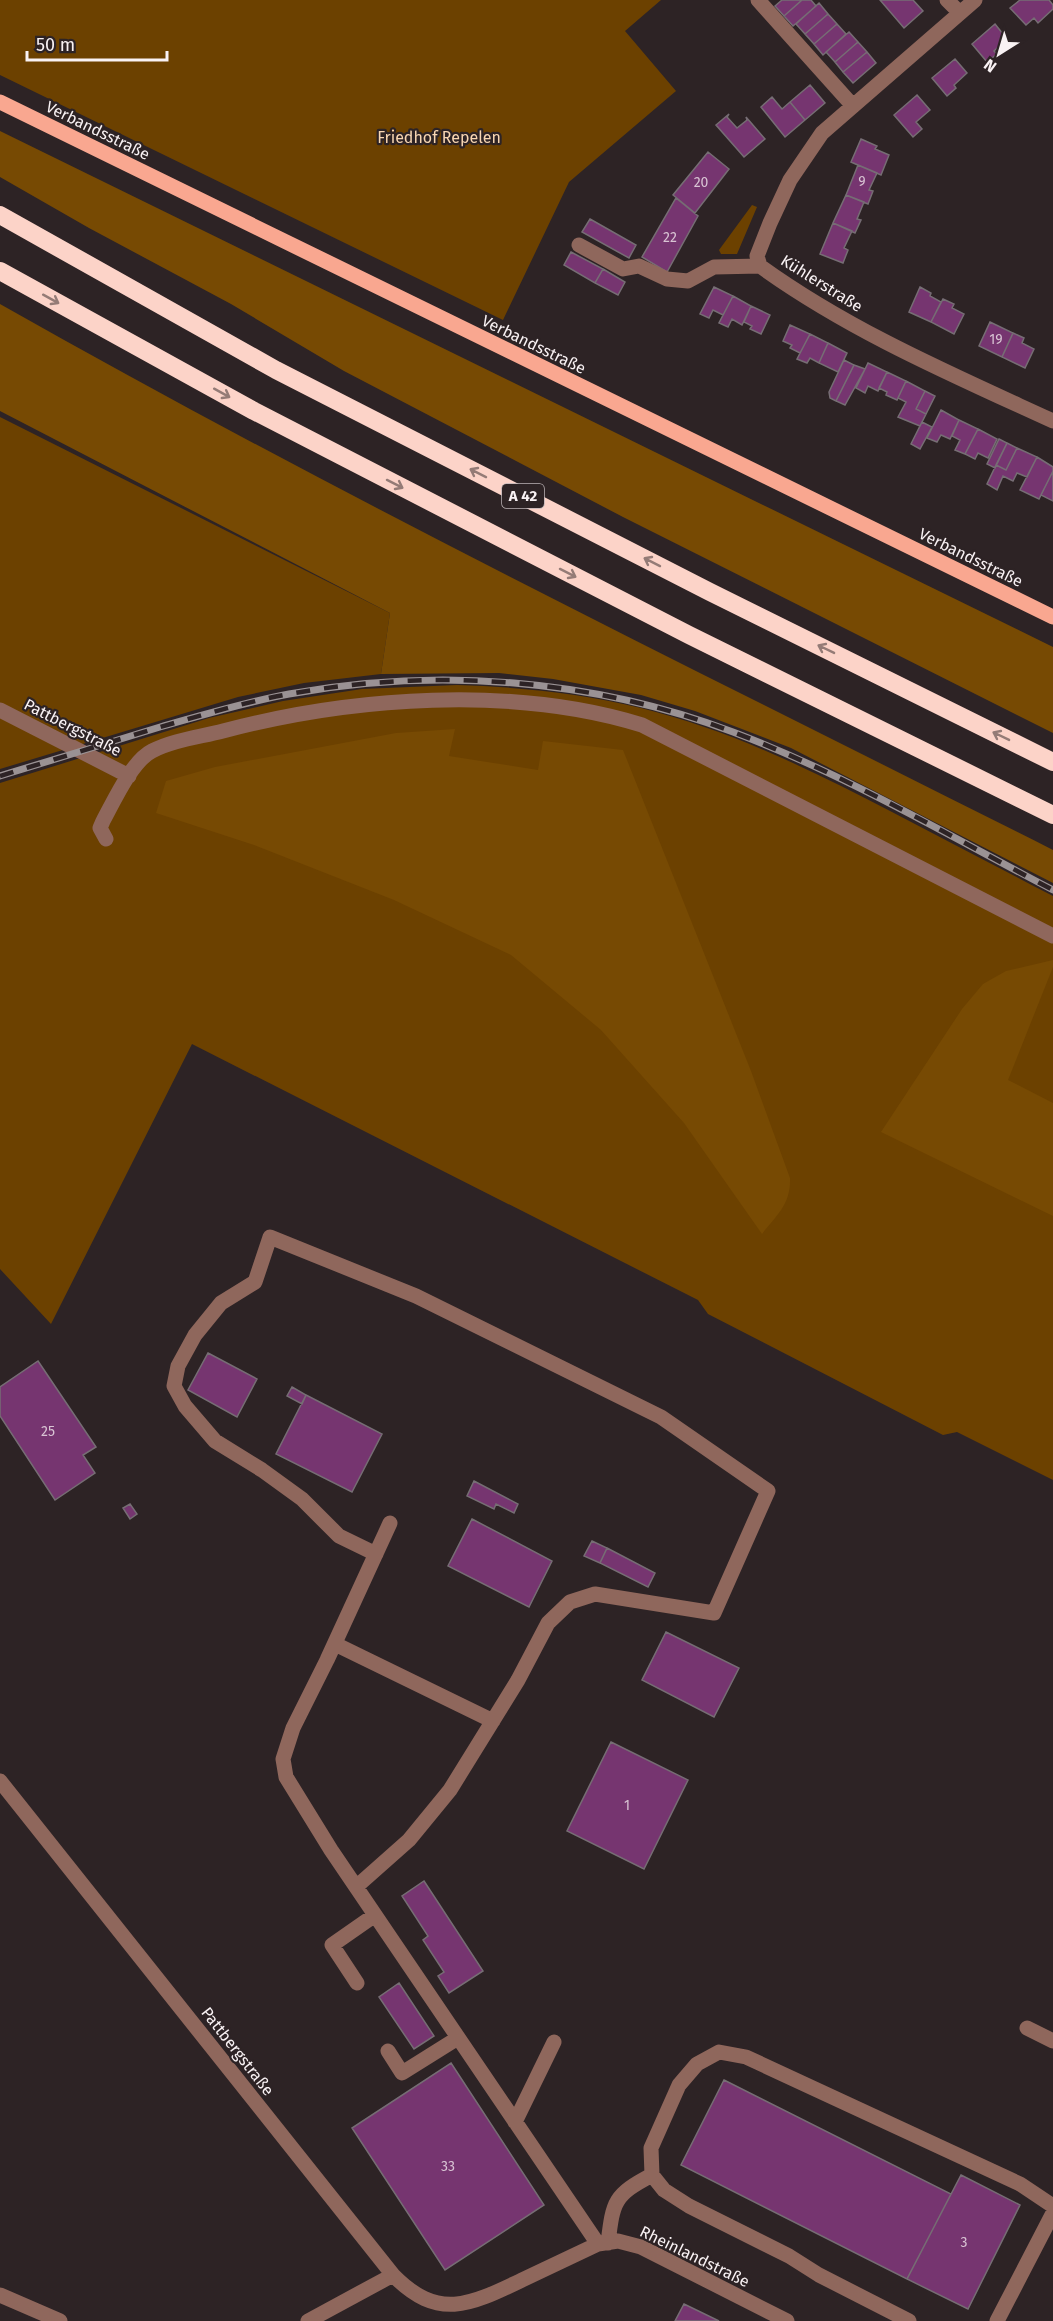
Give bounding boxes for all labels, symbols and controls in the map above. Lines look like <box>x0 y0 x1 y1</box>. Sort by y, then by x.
scale bar <box>27 24 166 62</box>
north arrow <box>969 24 1029 84</box>
text: 50 m <box>36 34 75 56</box>
text: N <box>980 55 1000 76</box>
street label: Verbandsstraße <box>43 97 153 164</box>
park label: Friedhof Repelen <box>377 128 501 147</box>
house number: 9 <box>858 173 866 190</box>
house number: 20 <box>694 174 709 191</box>
house number: 22 <box>663 229 677 246</box>
street label: Kühlerstraße <box>777 251 866 316</box>
one-way arrow <box>42 293 59 305</box>
street label: Verbandsstraße <box>479 311 589 378</box>
house number: 19 <box>989 331 1003 348</box>
one-way arrow <box>213 387 230 399</box>
one-way arrow <box>470 467 488 478</box>
one-way arrow <box>386 478 404 490</box>
road number: A 42 <box>502 484 544 508</box>
street label: Verbandsstraße <box>916 524 1026 591</box>
one-way arrow <box>644 556 661 568</box>
one-way arrow <box>559 568 577 579</box>
one-way arrow <box>817 643 835 655</box>
street label: Pattbergstraße <box>21 695 125 760</box>
one-way arrow <box>992 730 1010 742</box>
house number: 25 <box>41 1423 55 1440</box>
house number: 1 <box>624 1797 630 1814</box>
street label: Pattbergstraße <box>197 2003 278 2099</box>
house number: 33 <box>441 2158 455 2175</box>
street label: Rheinlandstraße <box>637 2222 753 2291</box>
house number: 3 <box>961 2234 968 2251</box>

